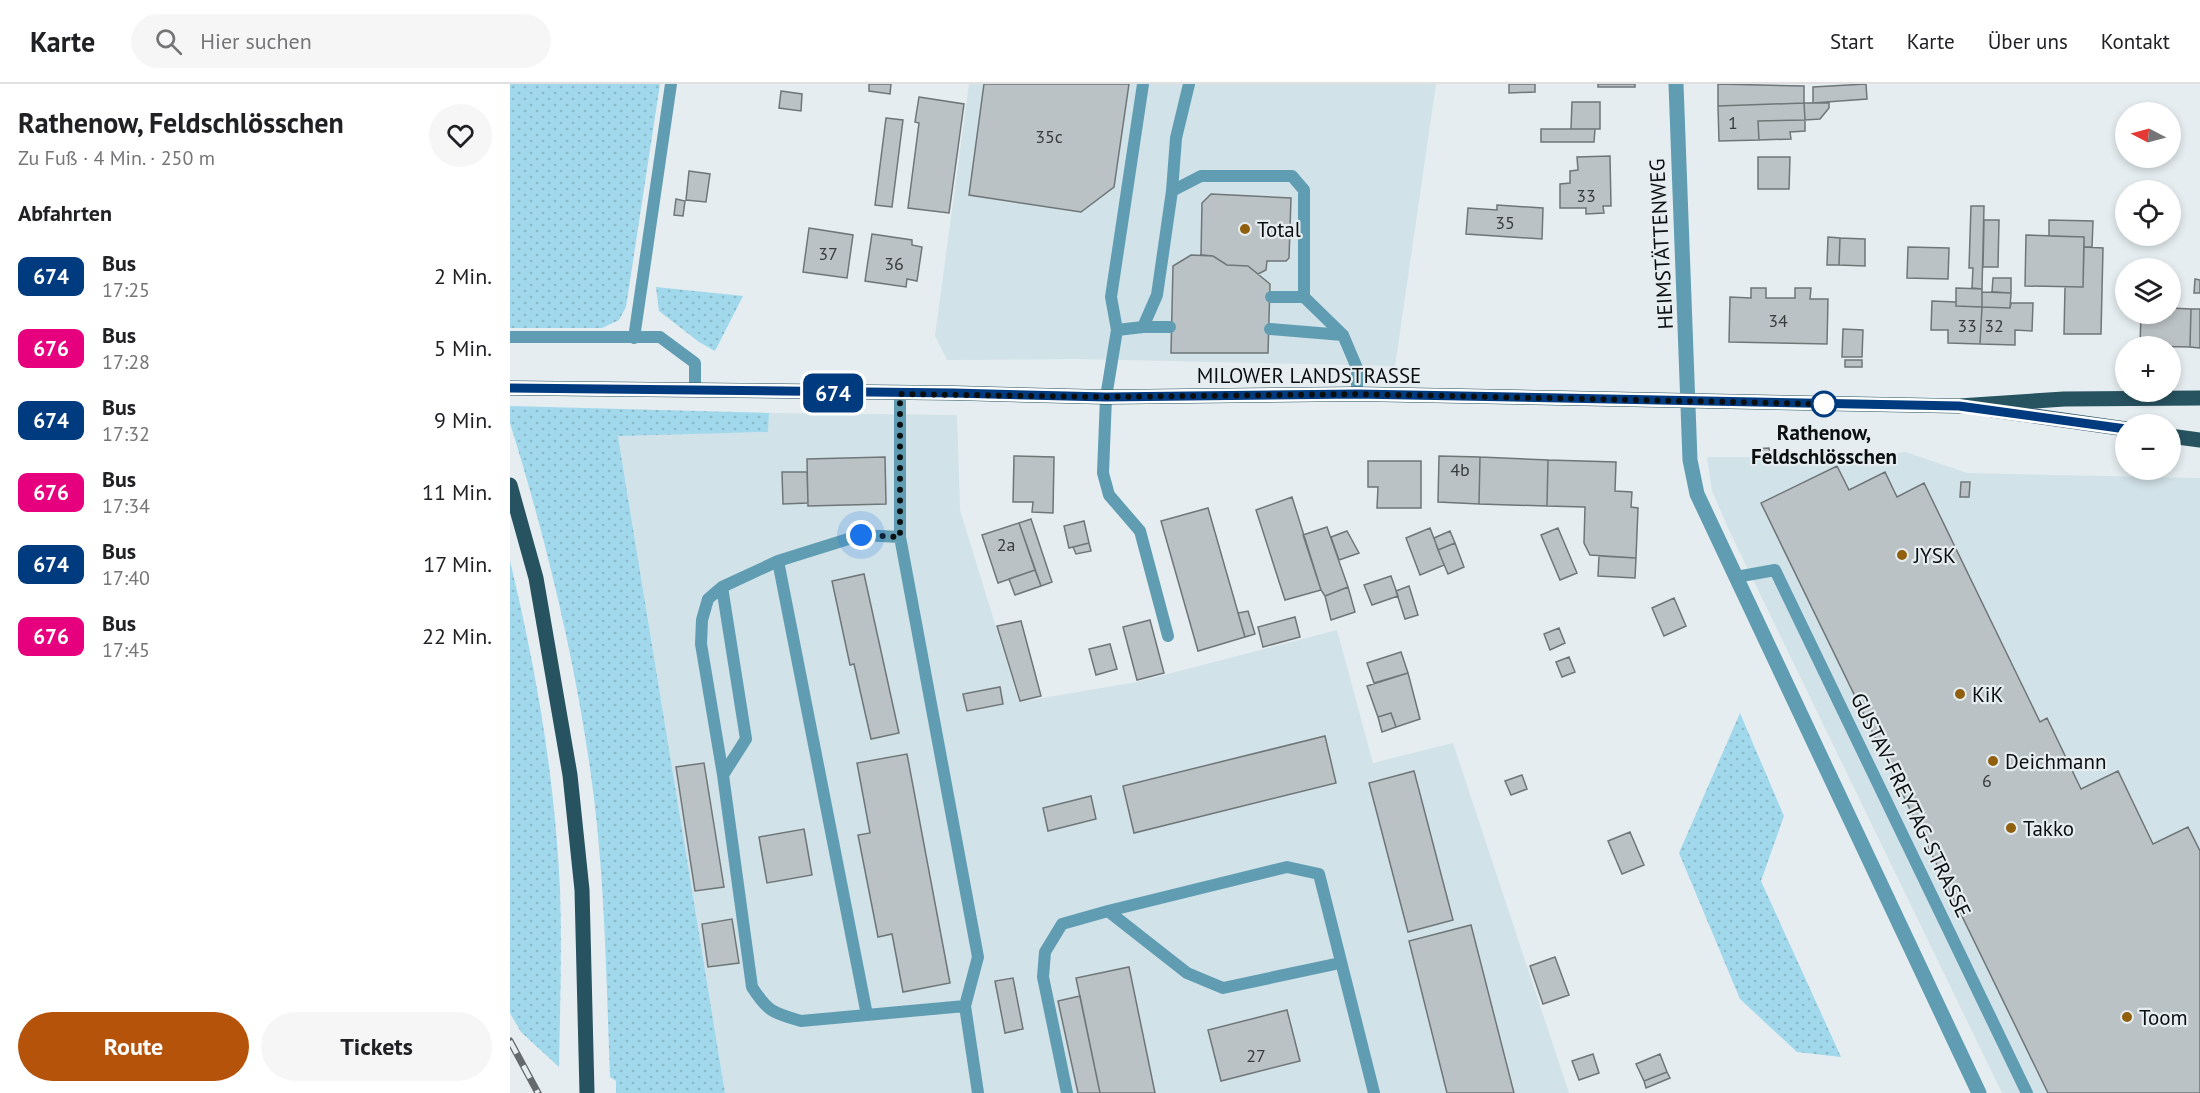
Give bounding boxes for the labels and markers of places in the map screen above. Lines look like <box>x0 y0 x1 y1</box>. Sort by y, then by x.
place label: Total <box>1257 216 1301 243</box>
marker: Total <box>1238 222 1252 236</box>
marker: Rathenow, Feldschlösschen <box>1811 391 1837 417</box>
place label: Rathenow, Feldschlösschen <box>1751 419 1897 470</box>
place label: JYSK <box>1913 542 1956 569</box>
marker: JYSK <box>1895 548 1909 562</box>
place label: KiK <box>1972 681 2003 708</box>
marker: KiK <box>1953 687 1967 701</box>
place label: Deichmann <box>2005 748 2106 775</box>
marker: Deichmann <box>1986 754 2000 768</box>
place label: Takko <box>2023 815 2074 842</box>
marker: Takko <box>2004 821 2018 835</box>
place label: Toom <box>2139 1004 2188 1031</box>
marker: Toom <box>2120 1010 2134 1024</box>

